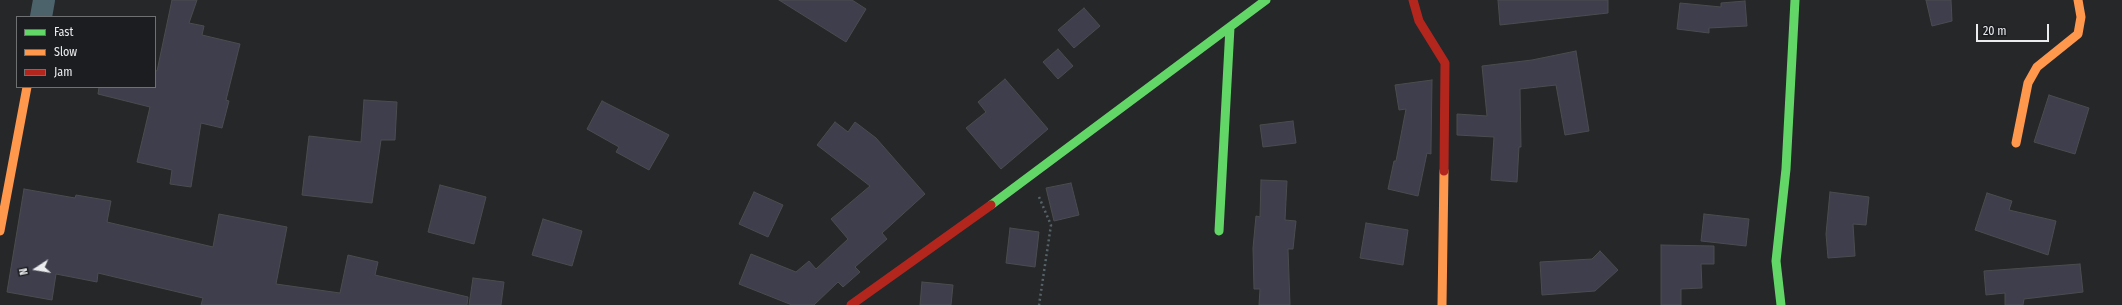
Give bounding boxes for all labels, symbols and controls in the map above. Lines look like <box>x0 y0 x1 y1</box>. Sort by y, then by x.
legend <box>16 16 156 88</box>
scale bar <box>1978 16 2051 42</box>
text: 20 m <box>1983 24 2007 38</box>
text: Fast <box>54 25 73 39</box>
text: Slow <box>54 45 77 59</box>
text: Jam <box>54 65 72 79</box>
north arrow <box>16 249 56 289</box>
text: N <box>17 267 31 276</box>

